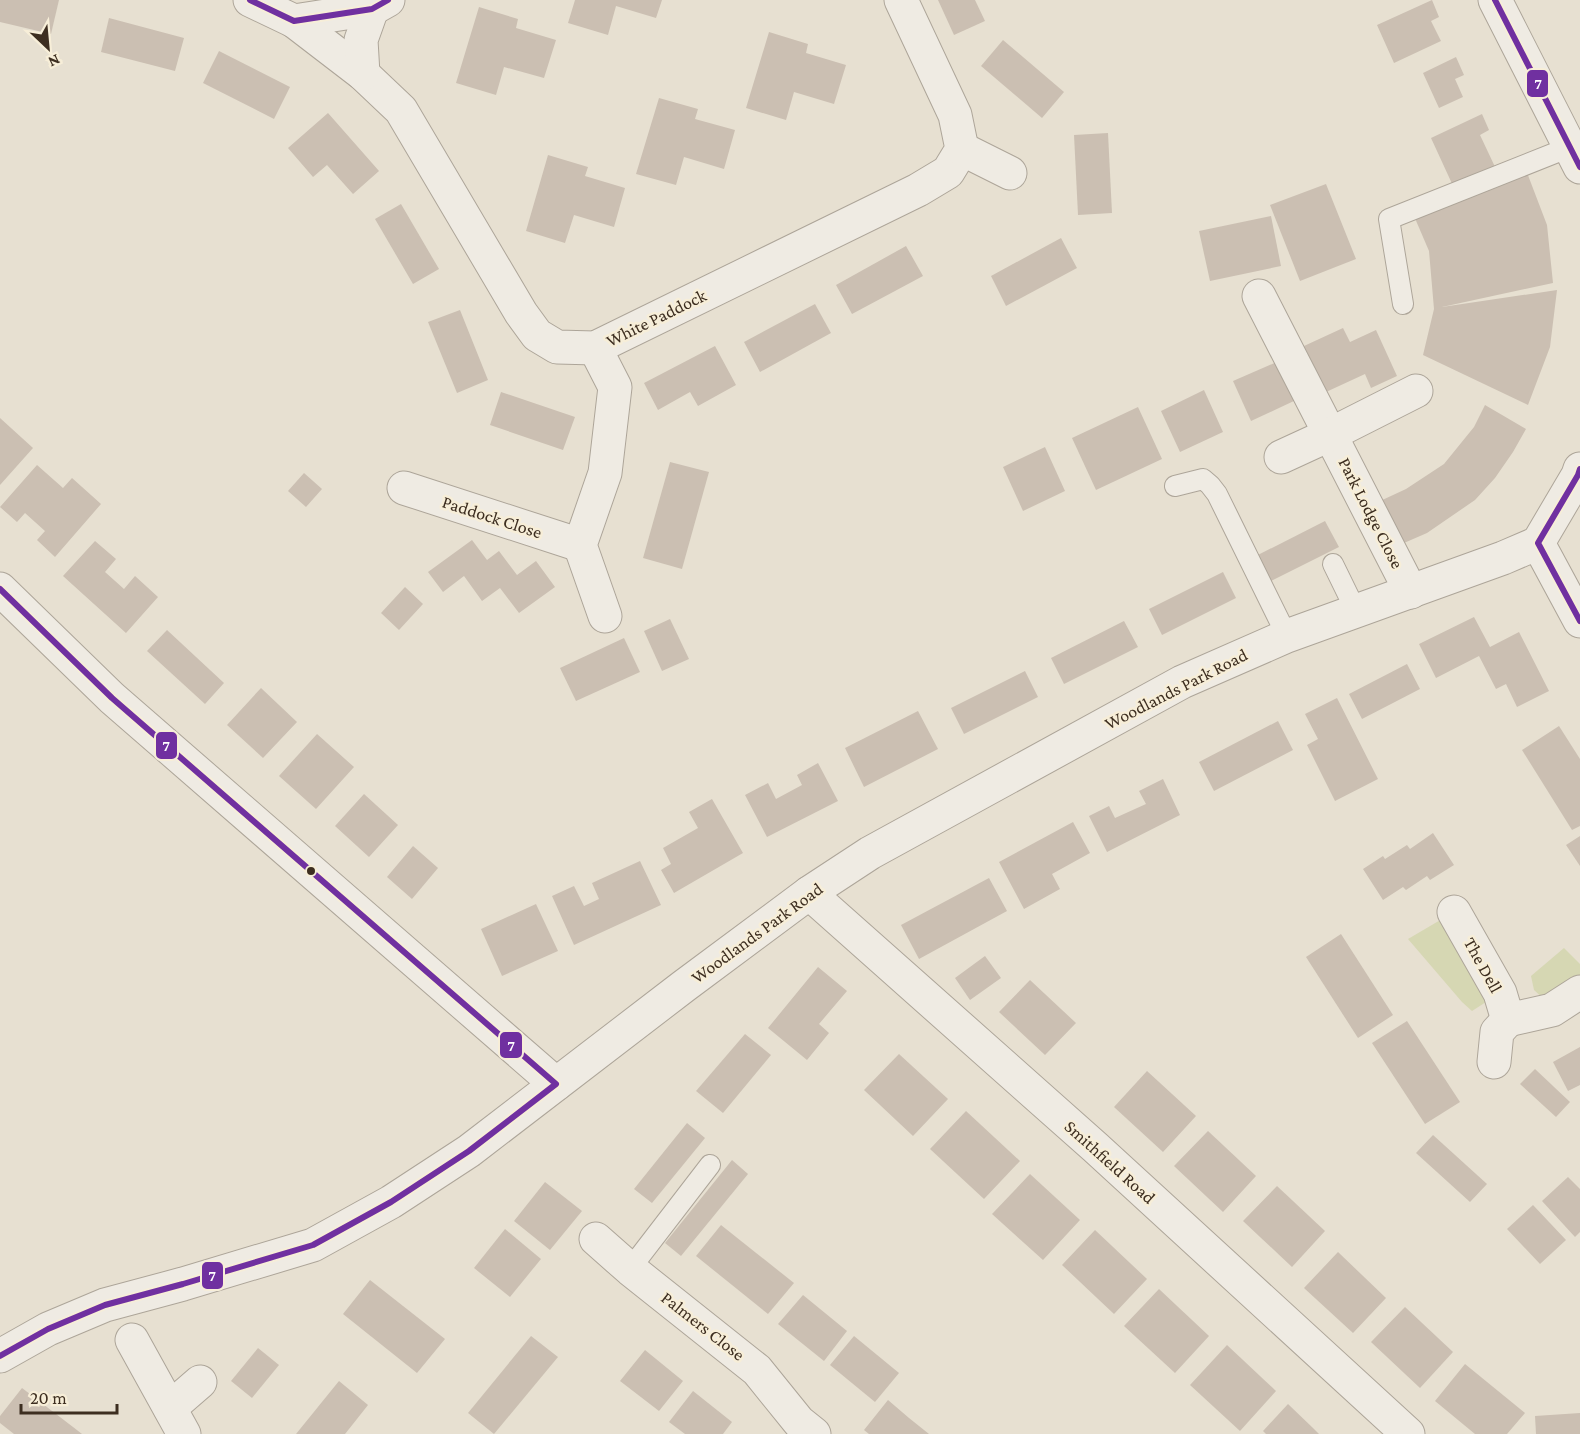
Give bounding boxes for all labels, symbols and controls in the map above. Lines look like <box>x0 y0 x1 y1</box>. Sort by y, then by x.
north arrow <box>18 18 78 78</box>
text: N <box>46 51 63 71</box>
line badge: 7 <box>1526 69 1549 98</box>
text: 7 <box>1534 75 1542 92</box>
street label: White Paddock <box>603 285 710 351</box>
street label: Park Lodge Close <box>1334 454 1408 572</box>
street label: Paddock Close <box>440 491 544 543</box>
street label: Woodlands Park Road <box>1101 644 1251 734</box>
line badge: 7 <box>155 731 178 760</box>
text: 7 <box>162 737 170 754</box>
unlabelled marker <box>305 865 317 877</box>
street label: Woodlands Park Road <box>687 878 827 987</box>
street label: The Dell <box>1460 934 1506 996</box>
line badge: 7 <box>499 1031 523 1059</box>
text: 7 <box>507 1037 515 1054</box>
street label: Smithfield Road <box>1061 1116 1160 1208</box>
line badge: 7 <box>201 1261 224 1290</box>
text: 7 <box>208 1267 216 1284</box>
street label: Palmers Close <box>657 1287 749 1365</box>
scale bar <box>21 1377 117 1415</box>
text: 20 m <box>30 1388 67 1408</box>

